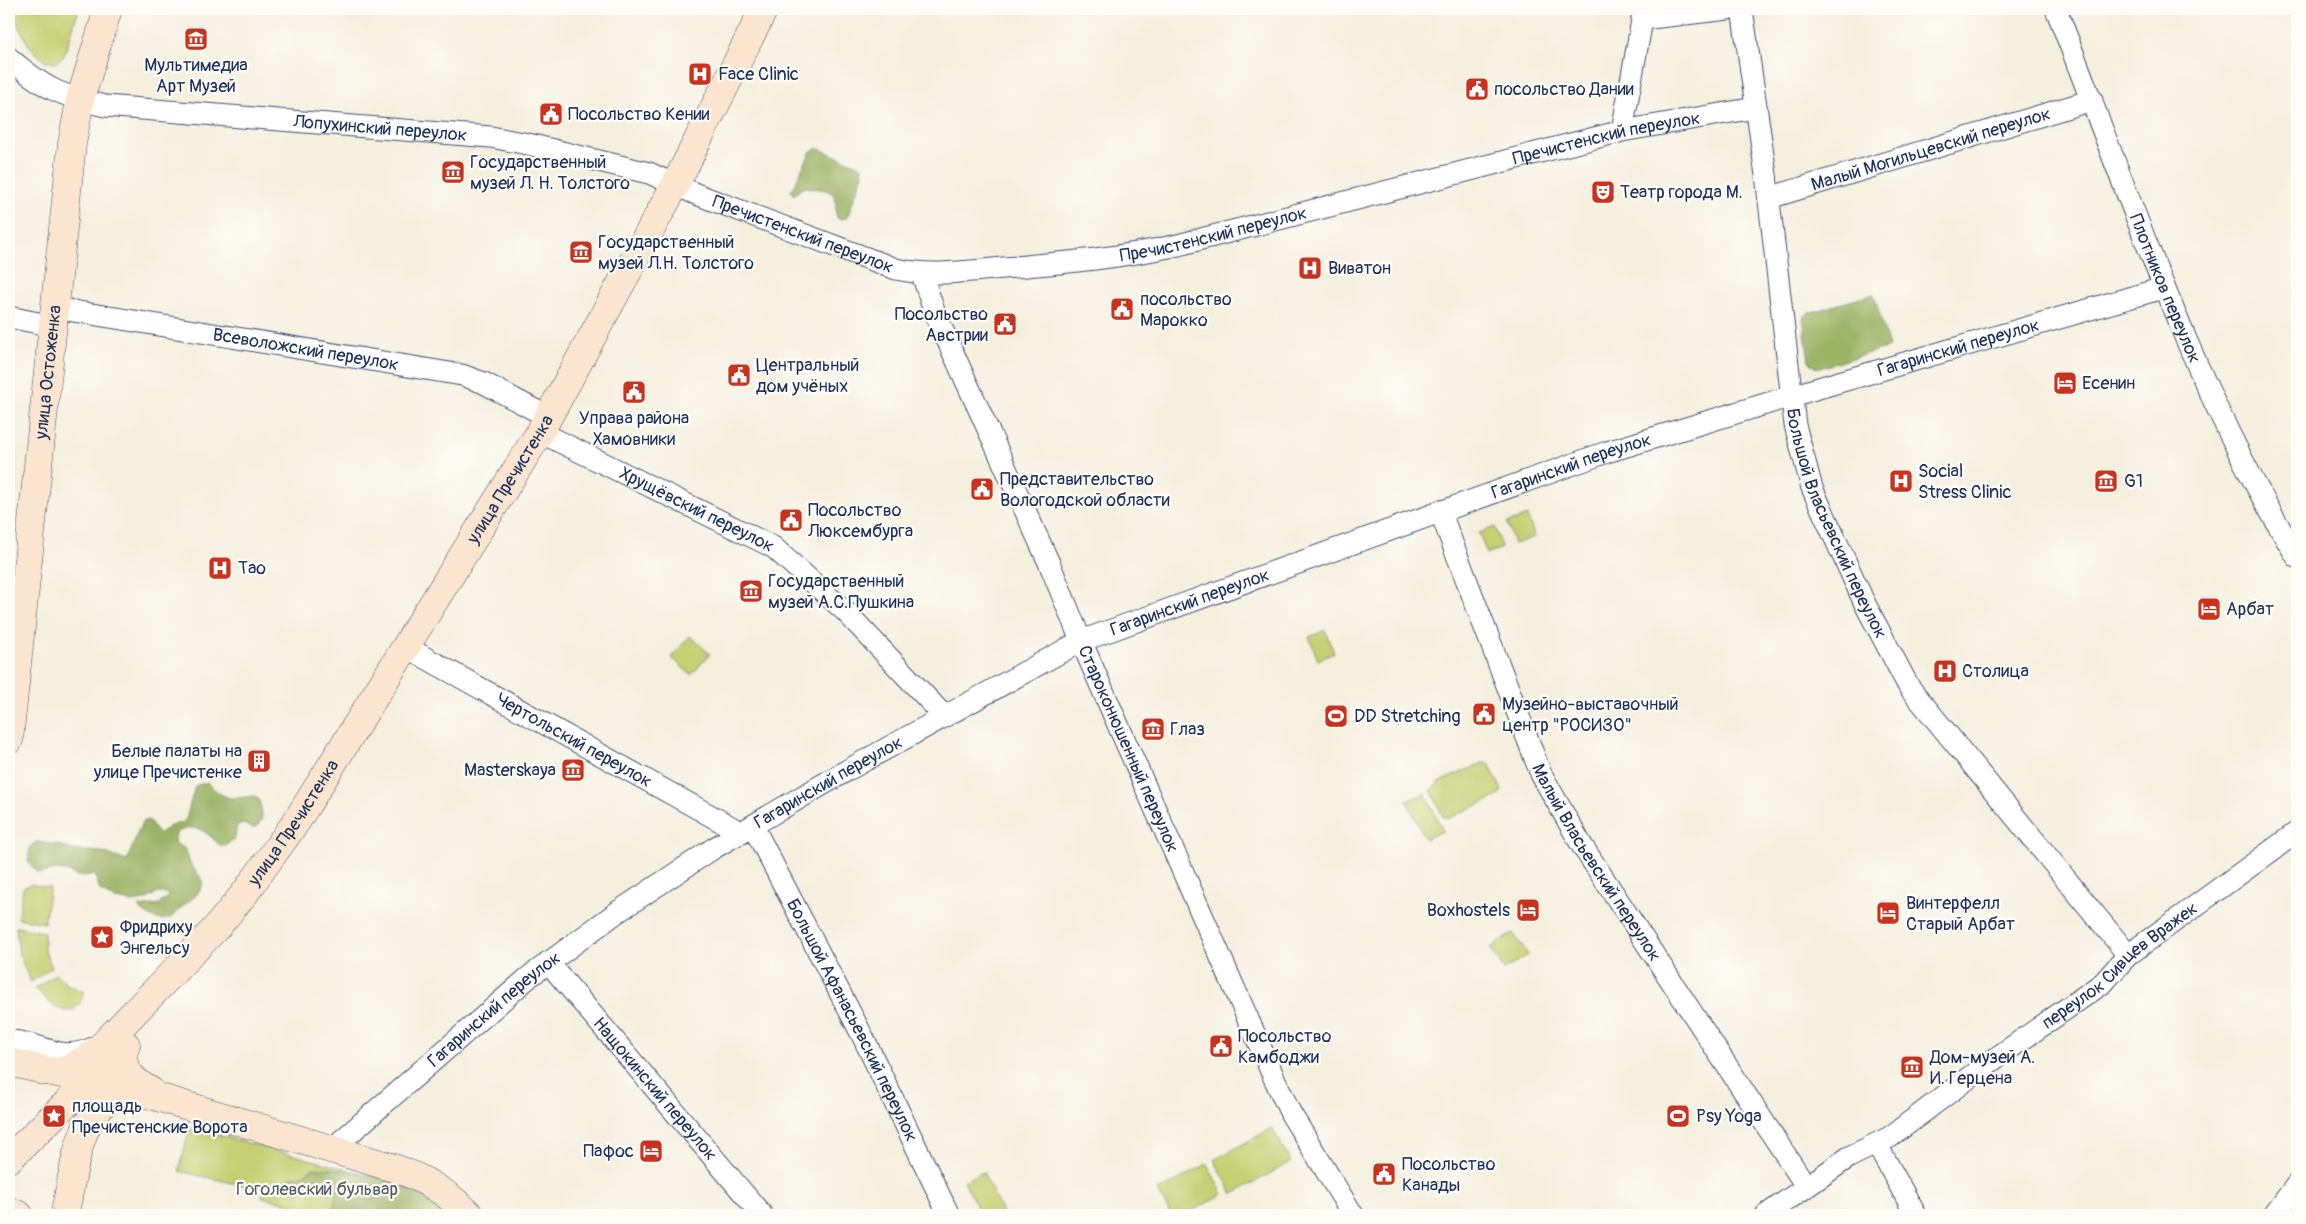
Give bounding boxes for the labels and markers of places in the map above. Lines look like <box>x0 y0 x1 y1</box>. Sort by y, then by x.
museum icon: Мультимедиа Арт Музей <box>183 26 209 52</box>
place label: Мультимедиа Арт Музей <box>144 54 248 98</box>
hospital icon: Face Clinic <box>687 61 713 87</box>
place label: Face Clinic <box>718 63 799 86</box>
public building icon: посольство Дании <box>1464 76 1490 102</box>
place label: посольство Дании <box>1494 78 1634 101</box>
public building icon: Посольство Кении <box>538 101 564 127</box>
place label: Посольство Кении <box>568 103 709 126</box>
place label: Государственный музей Л. Н. Толстого <box>470 151 630 195</box>
museum icon: Государственный музей Л. Н. Толстого <box>440 159 466 185</box>
theatre icon: Театр города М. <box>1590 179 1616 205</box>
place label: Театр города М. <box>1620 181 1743 204</box>
place label: Государственный музей Л.Н. Толстого <box>598 231 754 275</box>
museum icon: Государственный музей Л.Н. Толстого <box>568 239 594 265</box>
hospital icon: Виватон <box>1297 255 1323 281</box>
place label: Виватон <box>1328 257 1391 280</box>
place label: посольство Марокко <box>1140 288 1232 332</box>
public building icon: посольство Марокко <box>1109 296 1135 322</box>
place label: Посольство Австрии <box>895 303 988 347</box>
public building icon: Посольство Австрии <box>992 311 1018 337</box>
place label: Центральный дом учёных <box>756 354 859 398</box>
public building icon: Центральный дом учёных <box>726 362 752 388</box>
hotel icon: Есенин <box>2052 370 2078 396</box>
place label: Есенин <box>2082 372 2135 395</box>
public building icon: Управа района Хамовники <box>621 379 647 405</box>
place label: Управа района Хамовники <box>579 407 689 451</box>
place label: Social Stress Clinic <box>1918 460 2012 504</box>
place label: Представительство Вологодской области <box>1000 468 1170 512</box>
hospital icon: Social Stress Clinic <box>1888 468 1914 494</box>
museum icon: G1 <box>2093 468 2119 494</box>
place label: G1 <box>2124 470 2143 493</box>
public building icon: Представительство Вологодской области <box>969 476 995 502</box>
place label: Посольство Люксембурга <box>807 499 913 543</box>
public building icon: Посольство Люксембурга <box>778 507 804 533</box>
hospital icon: Тао <box>207 555 233 581</box>
place label: Тао <box>238 557 266 580</box>
place label: Государственный музей А.С.Пушкина <box>768 570 914 614</box>
museum icon: Государственный музей А.С.Пушкина <box>738 578 764 604</box>
hotel icon: Арбат <box>2196 596 2222 622</box>
place label: Арбат <box>2226 598 2274 621</box>
hospital icon: Столица <box>1932 658 1958 684</box>
place label: Столица <box>1962 660 2029 683</box>
place label: Музейно-выставочный центр "РОСИЗО" <box>1502 693 1679 737</box>
public building icon: Музейно-выставочный центр "РОСИЗО" <box>1471 701 1497 727</box>
sports icon: DD Stretching <box>1323 703 1349 729</box>
place label: DD Stretching <box>1354 705 1460 728</box>
museum icon: Глаз <box>1140 716 1166 742</box>
place label: Глаз <box>1170 718 1205 741</box>
place label: Белые палаты на улице Пречистенке <box>93 740 242 784</box>
building icon: Белые палаты на улице Пречистенке <box>246 748 272 774</box>
museum icon: Masterskaya <box>560 757 586 783</box>
place label: Masterskaya <box>464 759 556 782</box>
place label: Винтерфелл Старый Арбат <box>1906 892 2015 936</box>
hotel icon: Boxhostels <box>1515 897 1541 923</box>
place label: Boxhostels <box>1427 899 1510 922</box>
hotel icon: Винтерфелл Старый Арбат <box>1875 900 1901 926</box>
place label: Фридриху Энгельсу <box>120 916 193 960</box>
place icon: Фридриху Энгельсу <box>89 924 115 950</box>
place label: Посольство Камбоджи <box>1238 1025 1332 1069</box>
public building icon: Посольство Камбоджи <box>1208 1033 1234 1059</box>
place label: Дом-музей А. И. Герцена <box>1929 1046 2035 1090</box>
museum icon: Дом-музей А. И. Герцена <box>1899 1054 1925 1080</box>
place label: площадь Пречистенские Ворота <box>72 1095 248 1139</box>
place icon: площадь Пречистенские Ворота <box>41 1103 67 1129</box>
sports icon: Psy Yoga <box>1665 1103 1691 1129</box>
place label: Psy Yoga <box>1696 1105 1762 1128</box>
hotel icon: Пафос <box>638 1138 664 1164</box>
place label: Пафос <box>583 1140 634 1163</box>
place label: Посольство Канады <box>1402 1153 1496 1197</box>
public building icon: Посольство Канады <box>1371 1161 1397 1187</box>

